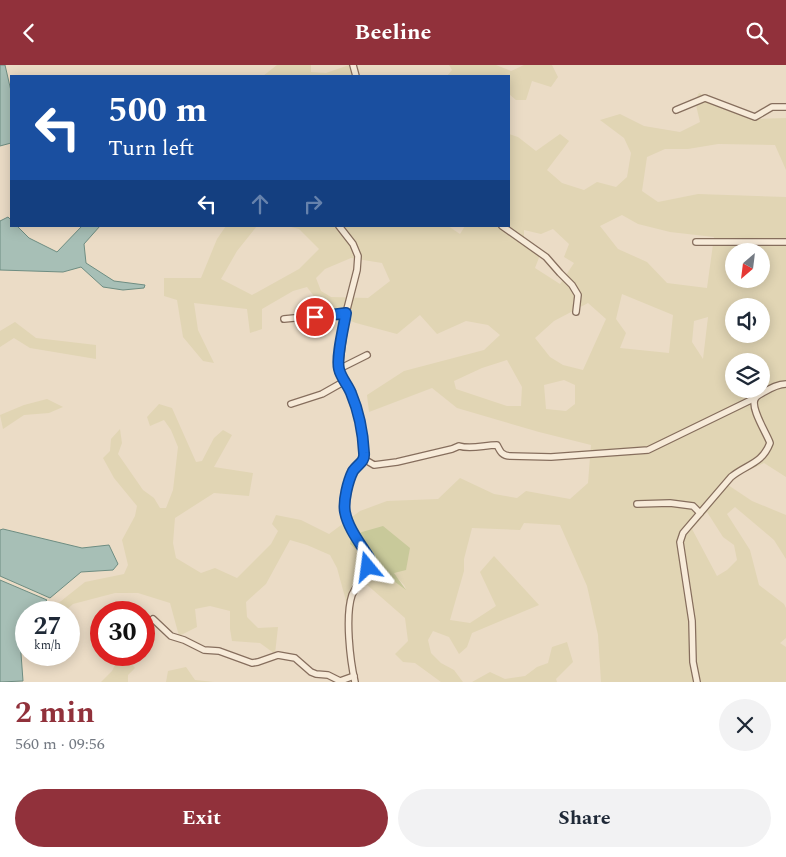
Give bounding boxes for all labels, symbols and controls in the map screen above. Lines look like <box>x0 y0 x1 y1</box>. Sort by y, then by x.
text: Beeline <box>355 16 431 49</box>
icon: back <box>15 19 43 47</box>
icon: search <box>743 19 771 47</box>
text: 500 m <box>108 84 207 137</box>
icon: left <box>25 95 90 160</box>
text: Turn left <box>108 132 194 165</box>
icon: left <box>193 190 221 218</box>
icon: ahead <box>246 190 274 218</box>
icon: right <box>299 190 327 218</box>
north arrow <box>725 243 770 287</box>
map controls <box>725 243 770 398</box>
pin <box>294 296 336 338</box>
button: sound <box>725 298 770 343</box>
icon: arrive <box>301 303 329 331</box>
button: layers <box>725 353 770 398</box>
position arrow <box>341 540 393 592</box>
speed limit sign: 30 <box>90 601 155 666</box>
text: 27 <box>33 608 62 646</box>
text: km/h <box>34 636 61 655</box>
text: 2 min <box>15 690 95 736</box>
button: close <box>719 699 771 751</box>
text: 560 m · 09:56 <box>15 732 105 756</box>
button: Exit <box>15 789 388 847</box>
button: Share <box>398 789 771 847</box>

